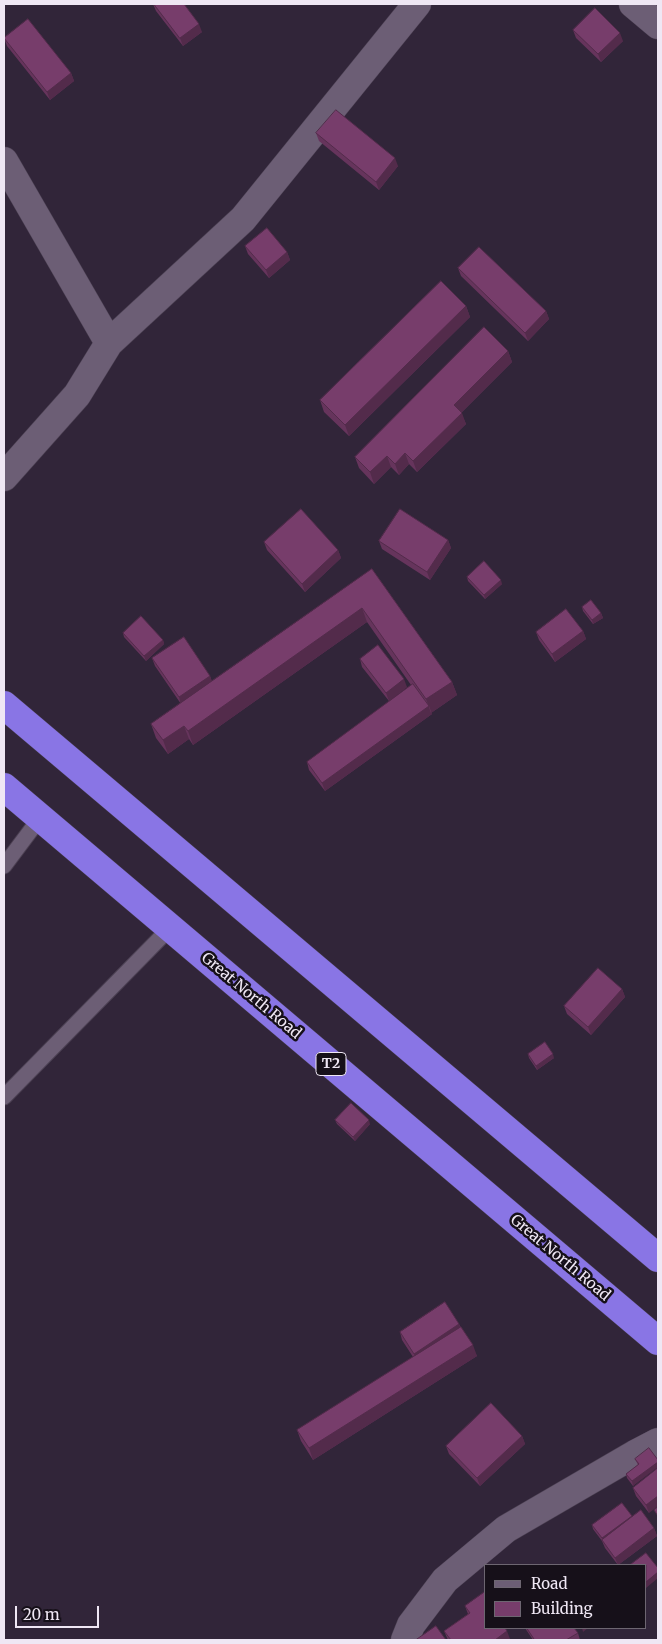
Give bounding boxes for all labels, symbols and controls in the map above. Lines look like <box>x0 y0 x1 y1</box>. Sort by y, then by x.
street label: Great North Road <box>197 949 305 1043</box>
road number: T2 <box>316 1052 346 1076</box>
street label: Great North Road <box>506 1211 614 1305</box>
legend <box>484 1564 647 1629</box>
text: Road <box>531 1574 567 1593</box>
scale bar <box>18 1596 101 1628</box>
text: Building <box>531 1599 593 1618</box>
text: 20 m <box>23 1605 60 1624</box>

